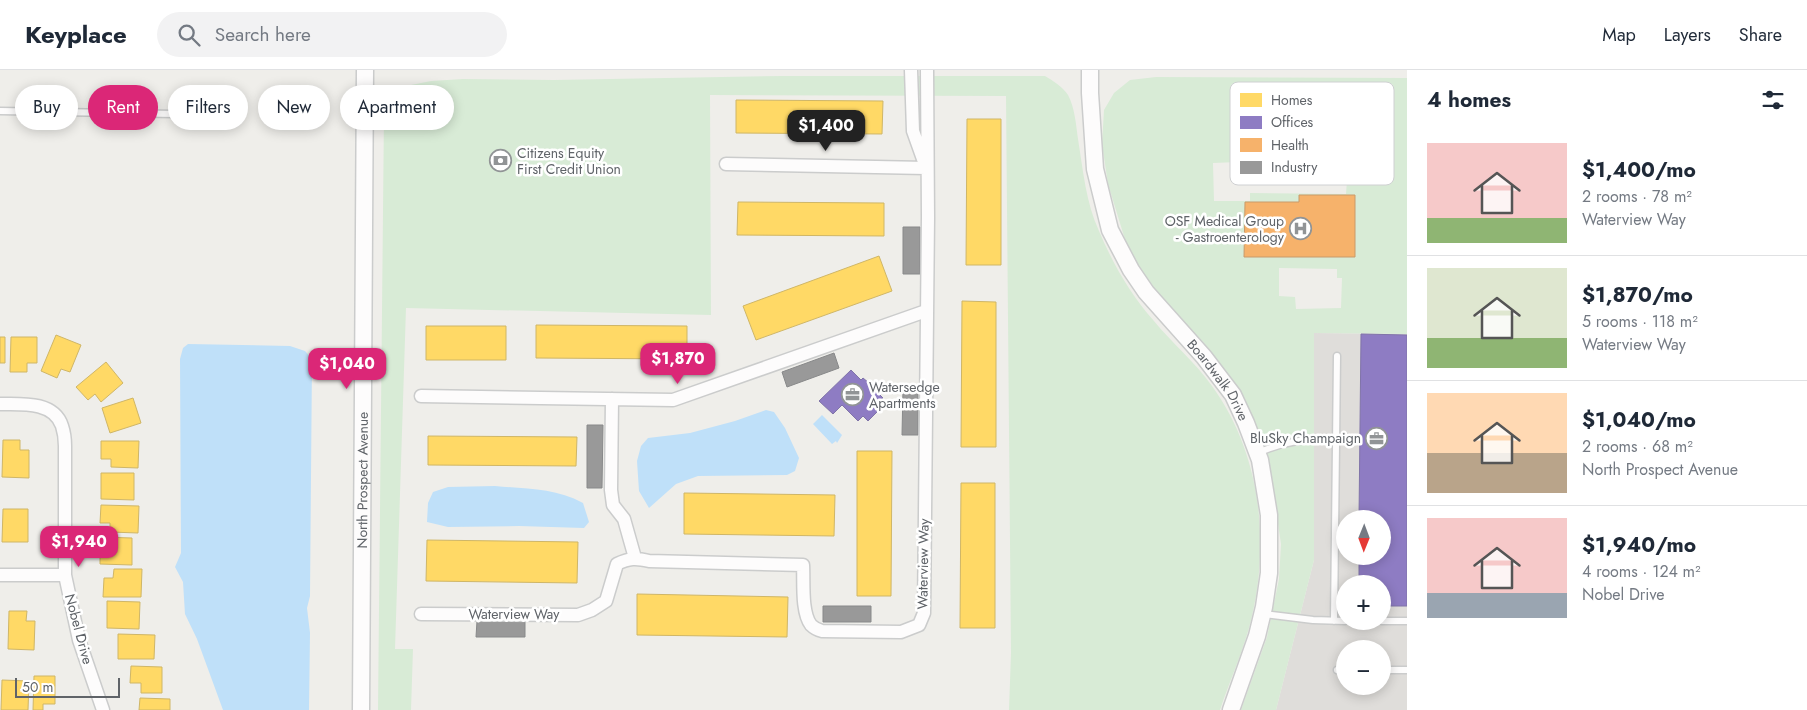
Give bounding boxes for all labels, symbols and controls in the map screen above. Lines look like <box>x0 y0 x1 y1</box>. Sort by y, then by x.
search box <box>157 12 507 57</box>
text: Keyplace <box>25 17 127 52</box>
icon: search <box>175 21 203 49</box>
text: Search here <box>215 21 311 48</box>
text: Map <box>1602 22 1636 48</box>
text: Layers <box>1664 22 1711 48</box>
text: Share <box>1739 22 1782 48</box>
legend <box>1230 82 1394 185</box>
chip: Buy <box>15 85 78 130</box>
chip: Rent <box>88 85 158 130</box>
chip: Filters <box>168 85 248 130</box>
chip: New <box>258 85 330 130</box>
chip: Apartment <box>340 85 454 130</box>
text: 4 homes <box>1427 85 1511 115</box>
icon: filters <box>1759 86 1787 114</box>
text: Homes <box>1271 90 1313 110</box>
pin: $1,400 <box>785 109 867 152</box>
text: Offices <box>1271 112 1314 132</box>
text: $1,400 <box>798 114 854 137</box>
text: Health <box>1271 135 1309 155</box>
place label: Citizens Equity First Credit Union <box>517 143 621 179</box>
bank icon: Citizens Equity First Credit Union <box>489 149 513 173</box>
text: $1,400/mo <box>1582 155 1696 185</box>
text: Industry <box>1271 157 1318 177</box>
icon: home <box>1467 163 1527 223</box>
text: 2 rooms · 78 m² <box>1582 185 1692 208</box>
text: Waterview Way <box>1582 208 1686 231</box>
place label: OSF Medical Group - Gastroenterology <box>1165 211 1285 247</box>
hospital icon: OSF Medical Group - Gastroenterology <box>1288 217 1312 241</box>
text: $1,870/mo <box>1582 280 1693 310</box>
icon: home <box>1467 288 1527 348</box>
text: 5 rooms · 118 m² <box>1582 310 1698 333</box>
text: Waterview Way <box>1582 333 1686 356</box>
street label: Boardwalk Drive <box>1183 335 1254 424</box>
pin: $1,870 <box>637 342 719 385</box>
text: $1,870 <box>651 347 705 370</box>
pin: $1,040 <box>306 348 388 390</box>
text: $1,040 <box>319 352 375 375</box>
place label: Watersedge Apartments <box>869 377 940 413</box>
office icon: Watersedge Apartments <box>841 383 865 407</box>
text: $1,040/mo <box>1582 405 1696 435</box>
street label: North Prospect Avenue <box>352 412 373 548</box>
icon: home <box>1467 413 1527 473</box>
office icon: BluSky Champaign <box>1365 426 1389 450</box>
place label: BluSky Champaign <box>1250 428 1361 448</box>
text: 2 rooms · 68 m² <box>1582 435 1693 458</box>
text: North Prospect Avenue <box>1582 458 1738 481</box>
north arrow <box>1336 510 1391 565</box>
map controls <box>1336 510 1391 695</box>
street label: Waterview Way <box>912 518 934 610</box>
pin: $1,940 <box>38 526 120 568</box>
text: $1,940 <box>51 530 107 553</box>
text: $1,940/mo <box>1582 530 1696 560</box>
icon: home <box>1467 538 1527 598</box>
text: 4 rooms · 124 m² <box>1582 560 1701 583</box>
button: + <box>1336 575 1391 630</box>
text: Nobel Drive <box>1582 583 1665 606</box>
street label: Nobel Drive <box>60 592 98 666</box>
street label: Waterview Way <box>469 604 560 624</box>
button: − <box>1336 640 1391 695</box>
scale bar <box>15 675 120 698</box>
text: 50 m <box>22 677 53 697</box>

